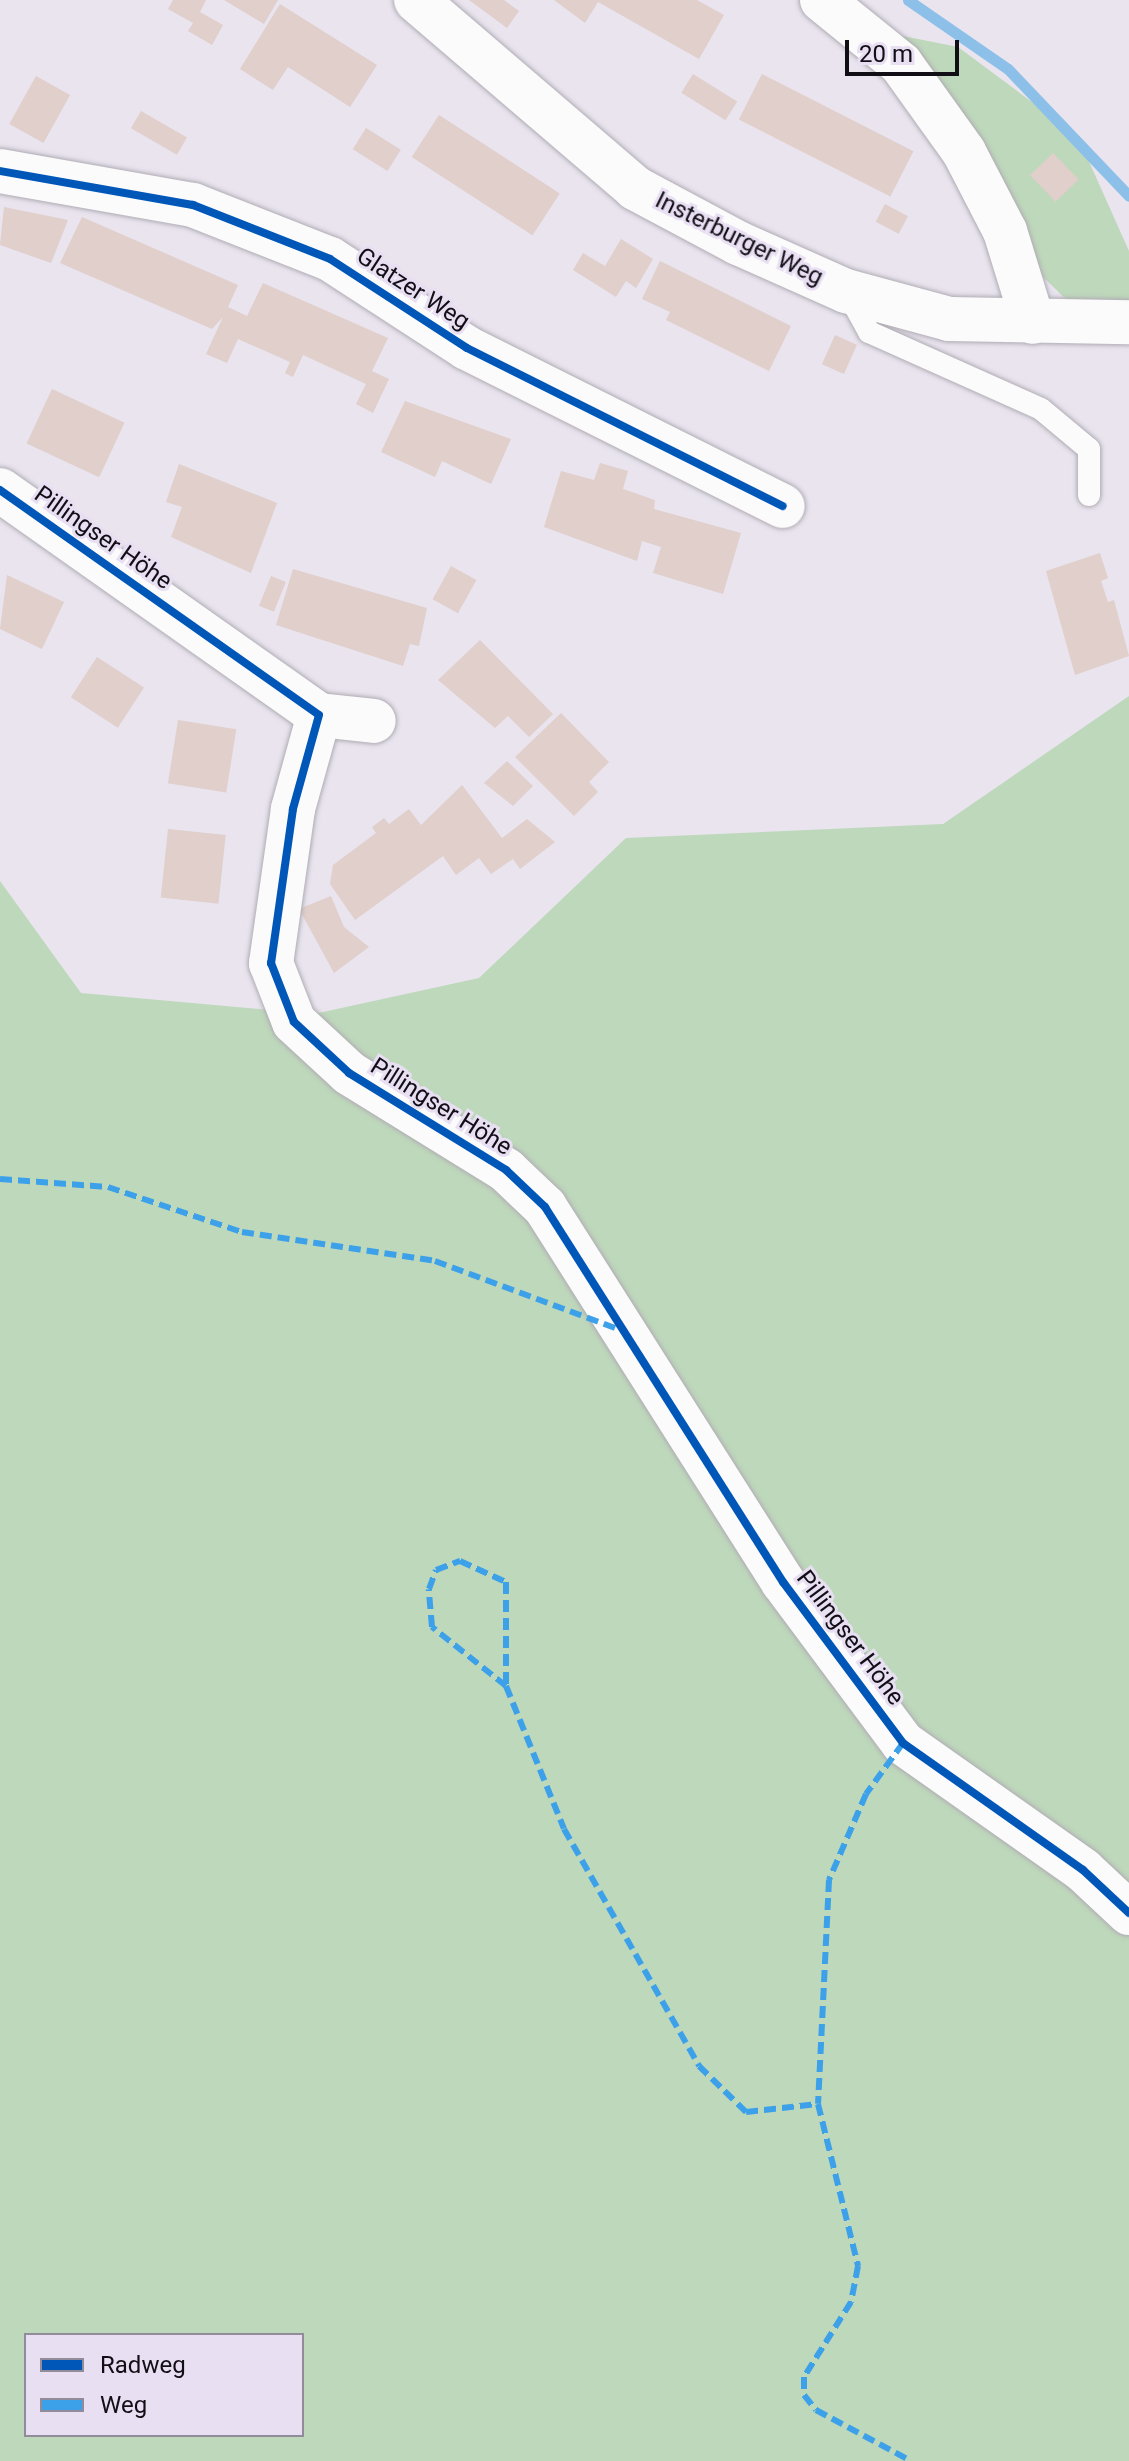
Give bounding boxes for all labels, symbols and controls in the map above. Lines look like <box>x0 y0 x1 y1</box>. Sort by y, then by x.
scale bar <box>849 24 963 74</box>
text: 20 m <box>859 40 913 68</box>
street label: Insterburger Weg <box>650 186 828 292</box>
street label: Glatzer Weg <box>351 242 475 336</box>
street label: Pillingser Höhe <box>29 480 177 596</box>
street label: Pillingser Höhe <box>365 1052 517 1162</box>
street label: Pillingser Höhe <box>790 1565 910 1711</box>
legend <box>24 2333 304 2437</box>
text: Radweg <box>100 2351 186 2379</box>
text: Weg <box>100 2391 147 2419</box>

